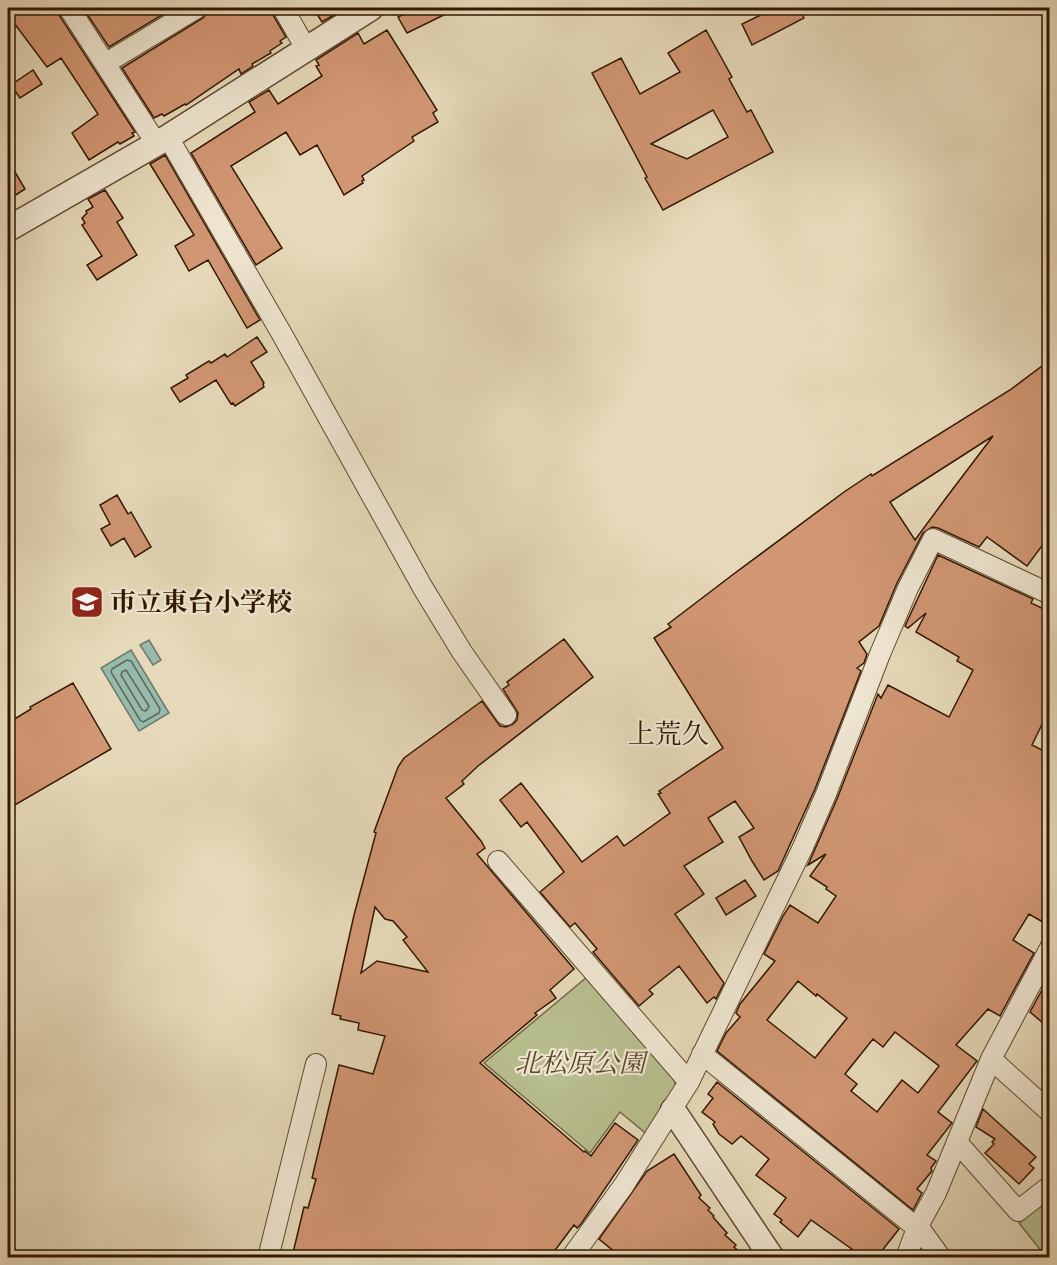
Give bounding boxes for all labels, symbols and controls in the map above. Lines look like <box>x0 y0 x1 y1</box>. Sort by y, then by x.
school or university icon: 市立東台小学校 <box>69 584 105 620</box>
place label: 市立東台小学校 <box>110 587 292 620</box>
district label: 上荒久 <box>628 718 709 752</box>
park label: 北松原公園 <box>515 1048 649 1081</box>

